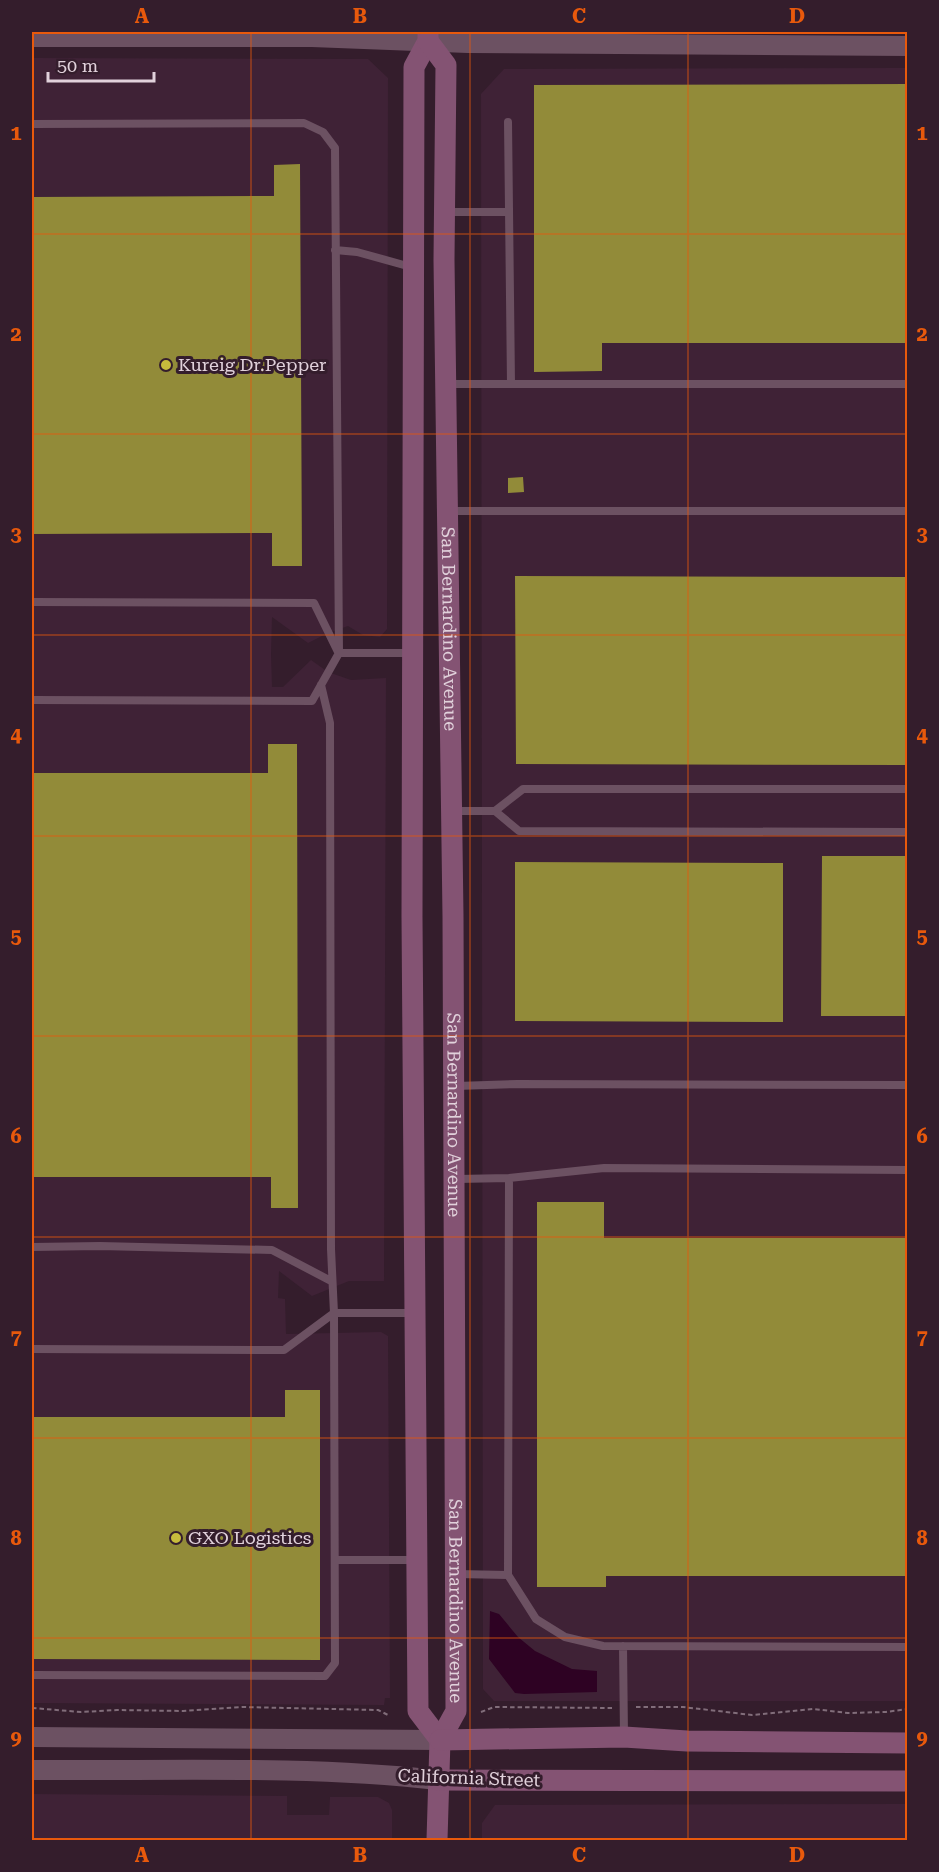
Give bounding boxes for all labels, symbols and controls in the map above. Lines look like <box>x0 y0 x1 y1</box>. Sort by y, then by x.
text: A <box>135 4 150 28</box>
text: B <box>353 4 367 28</box>
text: C <box>572 4 586 28</box>
text: D <box>789 4 805 28</box>
scale bar <box>48 45 154 83</box>
text: 50 m <box>57 55 98 76</box>
text: 1 <box>10 121 22 145</box>
text: 1 <box>916 121 928 145</box>
text: 2 <box>10 322 22 346</box>
text: 2 <box>916 322 928 346</box>
place label: Kureig Dr.Pepper <box>178 354 327 375</box>
marker: Kureig Dr.Pepper <box>159 358 173 372</box>
text: 3 <box>10 522 22 546</box>
text: 3 <box>916 522 928 546</box>
street label: San Bernardino Avenue <box>438 527 461 731</box>
text: 4 <box>10 723 22 747</box>
text: 4 <box>916 723 928 747</box>
text: 5 <box>10 924 22 948</box>
text: 5 <box>916 924 928 948</box>
street label: San Bernardino Avenue <box>443 1013 465 1217</box>
text: 6 <box>10 1124 22 1148</box>
text: 6 <box>916 1124 928 1148</box>
text: 7 <box>10 1325 22 1349</box>
text: 7 <box>916 1325 928 1349</box>
street label: San Bernardino Avenue <box>445 1499 467 1703</box>
text: 8 <box>10 1526 22 1550</box>
text: 8 <box>916 1526 928 1550</box>
place label: GXO Logistics <box>188 1527 311 1548</box>
marker: GXO Logistics <box>169 1531 183 1545</box>
text: 9 <box>10 1726 22 1750</box>
text: 9 <box>916 1726 928 1750</box>
street label: California Street <box>397 1765 541 1790</box>
text: A <box>135 1843 150 1867</box>
text: B <box>353 1843 367 1867</box>
text: C <box>572 1843 586 1867</box>
text: D <box>789 1843 805 1867</box>

